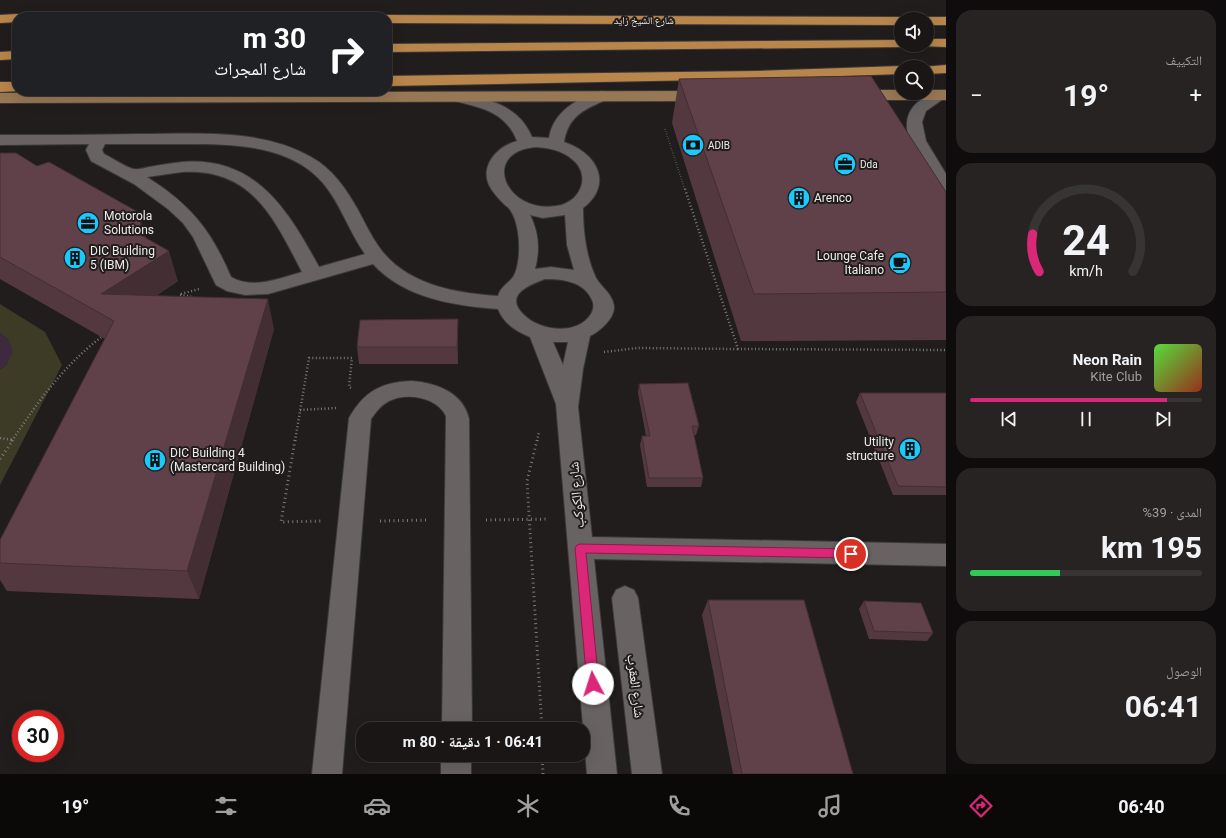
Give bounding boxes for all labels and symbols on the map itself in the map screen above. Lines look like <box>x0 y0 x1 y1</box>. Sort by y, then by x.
street label: شارع الشيخ زايد <box>614 15 674 27</box>
bank icon: ADIB <box>680 132 706 158</box>
place label: ADIB <box>708 140 730 151</box>
office icon: Dda <box>832 151 858 177</box>
place label: Dda <box>860 159 878 170</box>
building icon: Arenco <box>786 185 812 211</box>
place label: Arenco <box>814 191 852 205</box>
place label: Motorola Solutions <box>104 209 154 237</box>
office icon: Motorola Solutions <box>75 210 101 236</box>
place label: DIC Building 5 (IBM) <box>90 244 155 272</box>
building icon: DIC Building 5 (IBM) <box>62 245 88 271</box>
place label: Lounge Cafe Italiano <box>817 249 884 277</box>
cafe icon: Lounge Cafe Italiano <box>887 250 913 276</box>
place label: Utility structure <box>846 435 894 463</box>
building icon: Utility structure <box>897 436 923 462</box>
place label: DIC Building 4 (Mastercard Building) <box>170 446 285 474</box>
building icon: DIC Building 4 (Mastercard Building) <box>142 447 168 473</box>
street label: شارع الكوكب <box>565 461 589 529</box>
pin <box>834 537 868 571</box>
street label: شارع العقرب <box>622 653 648 719</box>
position arrow <box>572 663 614 705</box>
speed limit sign: 30 <box>12 710 64 762</box>

